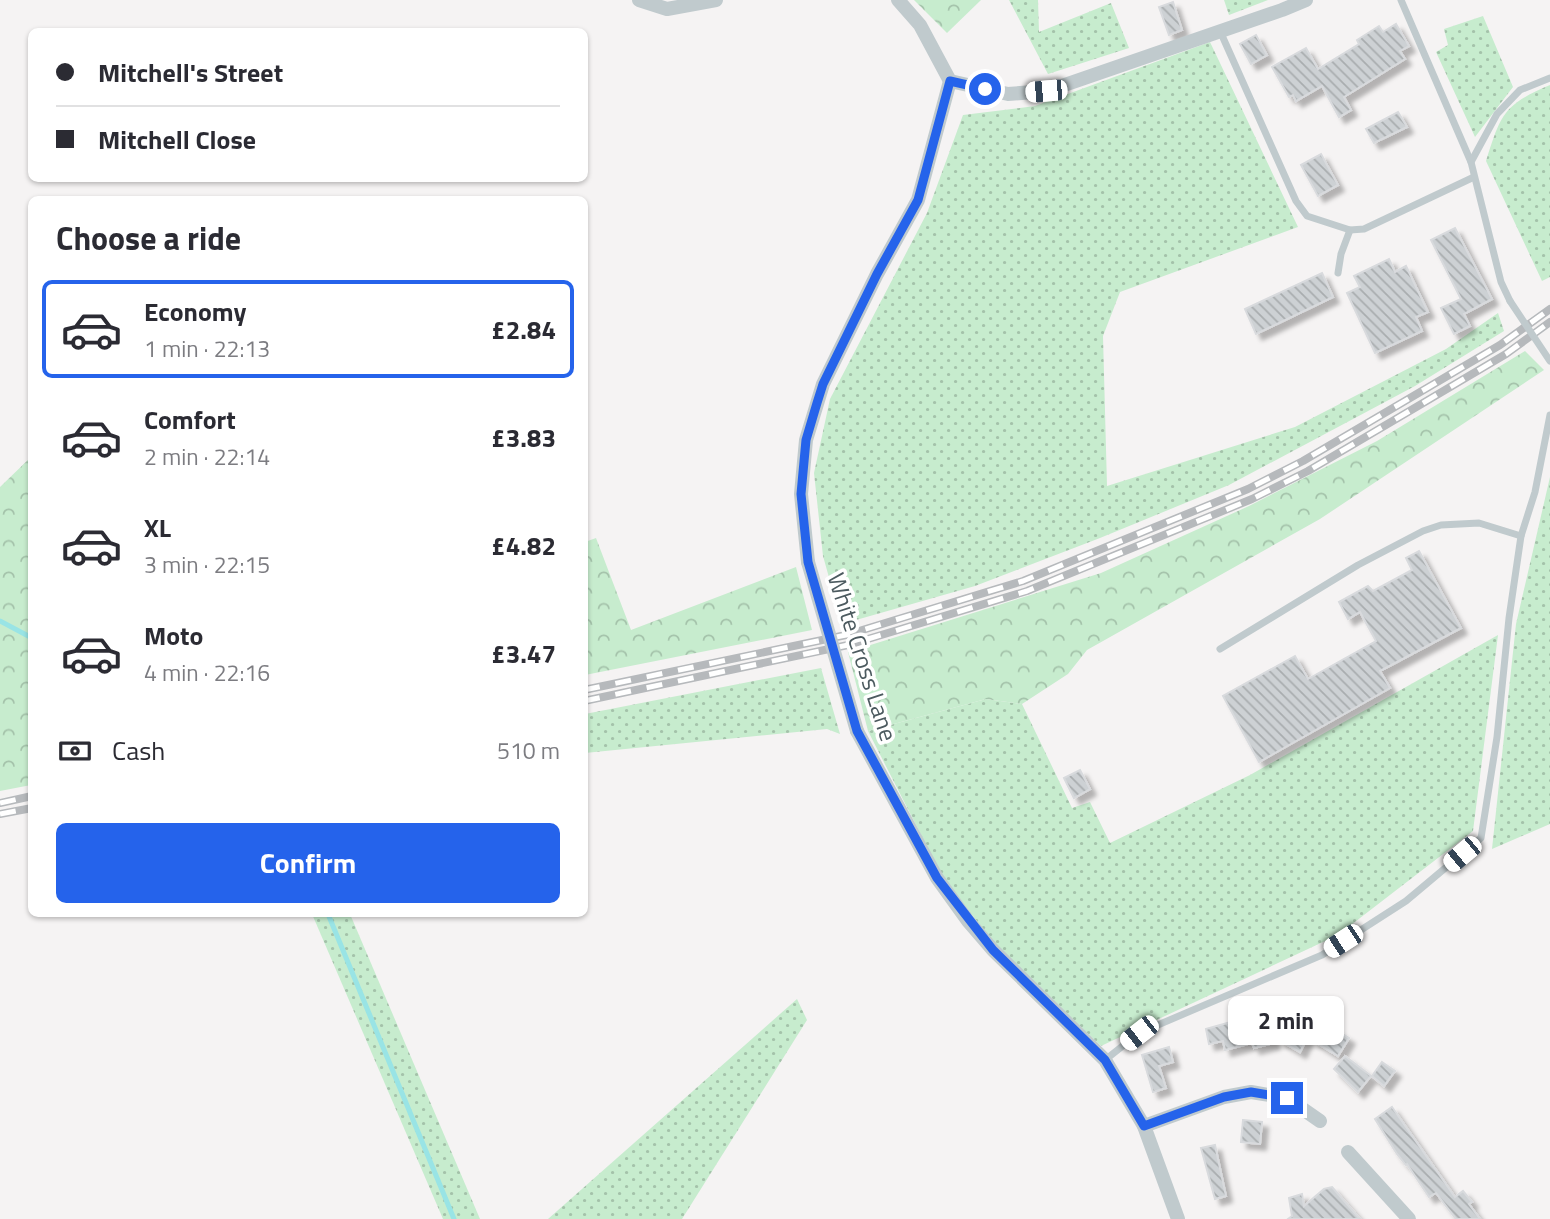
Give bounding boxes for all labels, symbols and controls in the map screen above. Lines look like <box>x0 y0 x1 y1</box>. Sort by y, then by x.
text: Mitchell's Street <box>98 53 283 92</box>
route start <box>969 73 1001 105</box>
car <box>1025 79 1068 103</box>
text: Mitchell Close <box>98 120 256 159</box>
text: Choose a ride <box>56 214 241 262</box>
text: Economy <box>144 292 246 331</box>
icon: car <box>60 298 123 361</box>
text: £2.84 <box>491 310 556 349</box>
text: 1 min · 22:13 <box>144 331 270 366</box>
text: Comfort <box>144 400 236 439</box>
icon: car <box>60 406 123 469</box>
text: £3.83 <box>491 418 556 457</box>
text: 2 min · 22:14 <box>144 439 270 474</box>
text: XL <box>144 508 171 547</box>
icon: car <box>60 514 123 577</box>
text: £4.82 <box>491 526 556 565</box>
text: 3 min · 22:15 <box>144 547 270 582</box>
street label: White Cross Lane <box>819 568 907 746</box>
text: Moto <box>144 616 203 655</box>
icon: car <box>60 622 123 685</box>
text: £3.47 <box>491 634 556 673</box>
text: 4 min · 22:16 <box>144 655 270 690</box>
text: Cash <box>112 731 165 770</box>
icon: cash <box>56 732 94 770</box>
text: 510 m <box>497 733 560 768</box>
button: Confirm <box>56 823 560 903</box>
car <box>1440 832 1485 876</box>
car <box>1320 921 1367 961</box>
callout: 2 min <box>1229 996 1345 1046</box>
text: 2 min <box>1258 1003 1314 1038</box>
car <box>1116 1012 1163 1054</box>
route end <box>1271 1082 1303 1114</box>

